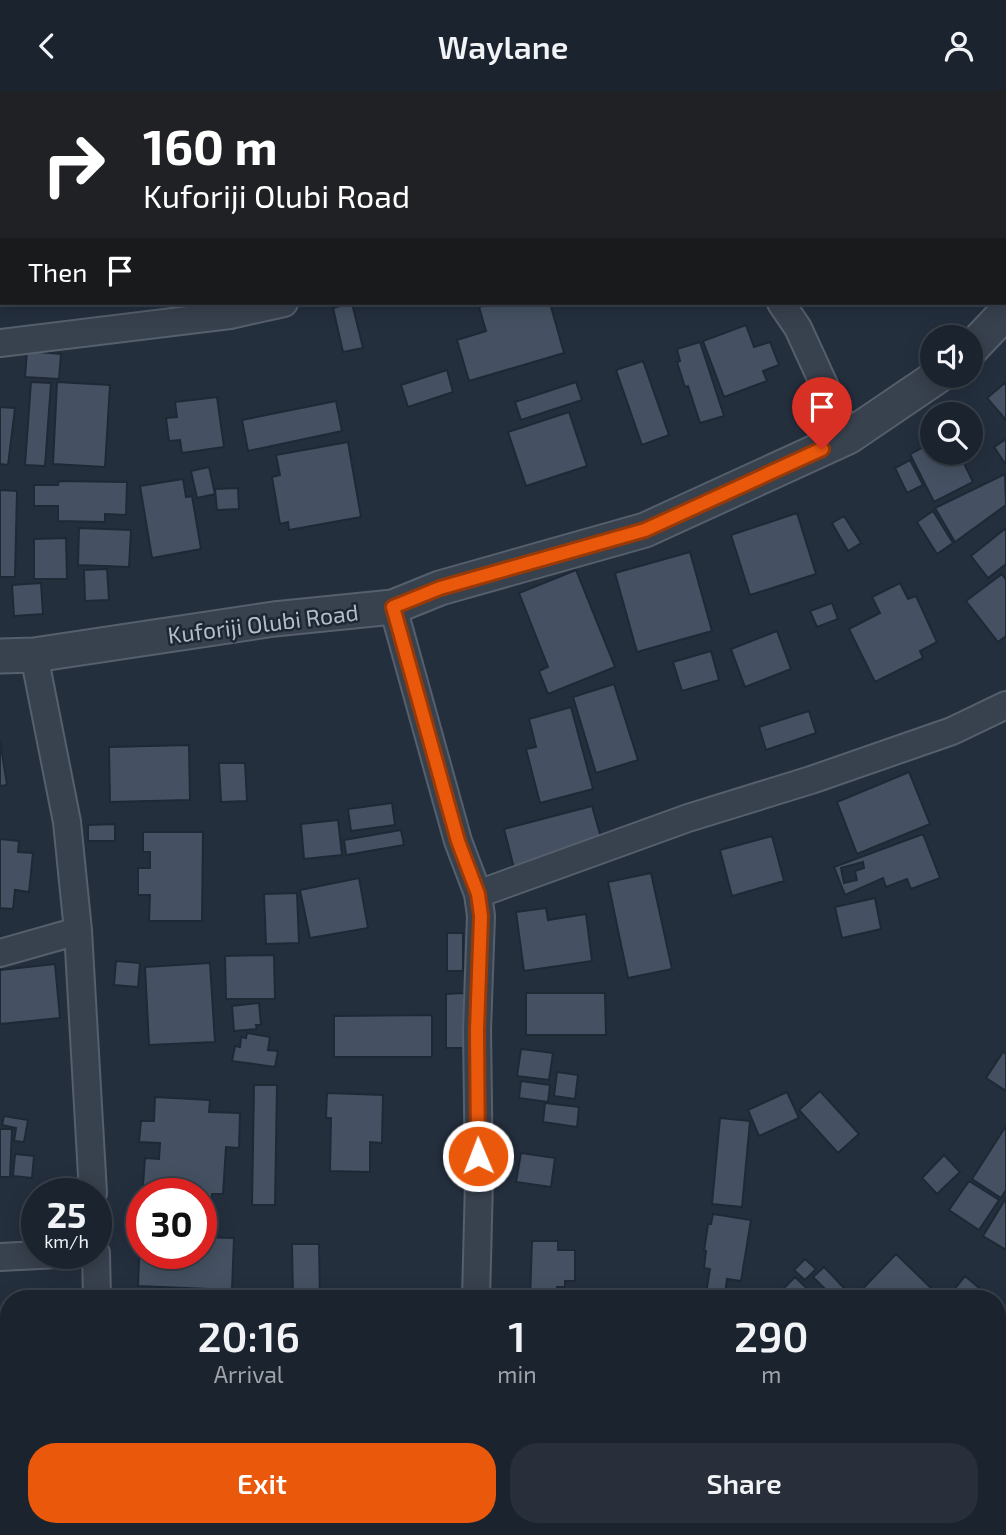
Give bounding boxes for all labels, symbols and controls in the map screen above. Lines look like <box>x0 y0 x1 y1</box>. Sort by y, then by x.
icon: back <box>28 27 66 65</box>
text: Waylane <box>438 27 568 65</box>
icon: person <box>940 27 978 65</box>
text: 160 m <box>143 116 278 175</box>
icon: right <box>28 119 119 210</box>
text: Kuforiji Olubi Road <box>143 176 410 214</box>
icon: arrive <box>101 252 139 290</box>
text: Then <box>28 256 87 287</box>
map controls <box>920 325 983 465</box>
button: sound <box>920 325 983 388</box>
pin <box>792 377 852 449</box>
icon: arrive <box>803 388 841 426</box>
button: search <box>920 402 983 465</box>
street label: Kuforiji Olubi Road <box>166 597 360 649</box>
position arrow <box>441 1119 515 1193</box>
speed limit sign: 30 <box>126 1178 217 1269</box>
text: 25 <box>47 1193 86 1235</box>
text: km/h <box>44 1230 89 1252</box>
text: 20:16 <box>197 1310 300 1360</box>
text: 1 <box>508 1310 526 1360</box>
text: 290 <box>734 1310 809 1360</box>
text: Arrival <box>214 1360 284 1388</box>
text: min <box>497 1360 537 1388</box>
text: m <box>761 1360 781 1388</box>
button: Exit <box>28 1443 496 1523</box>
button: Share <box>510 1443 978 1523</box>

